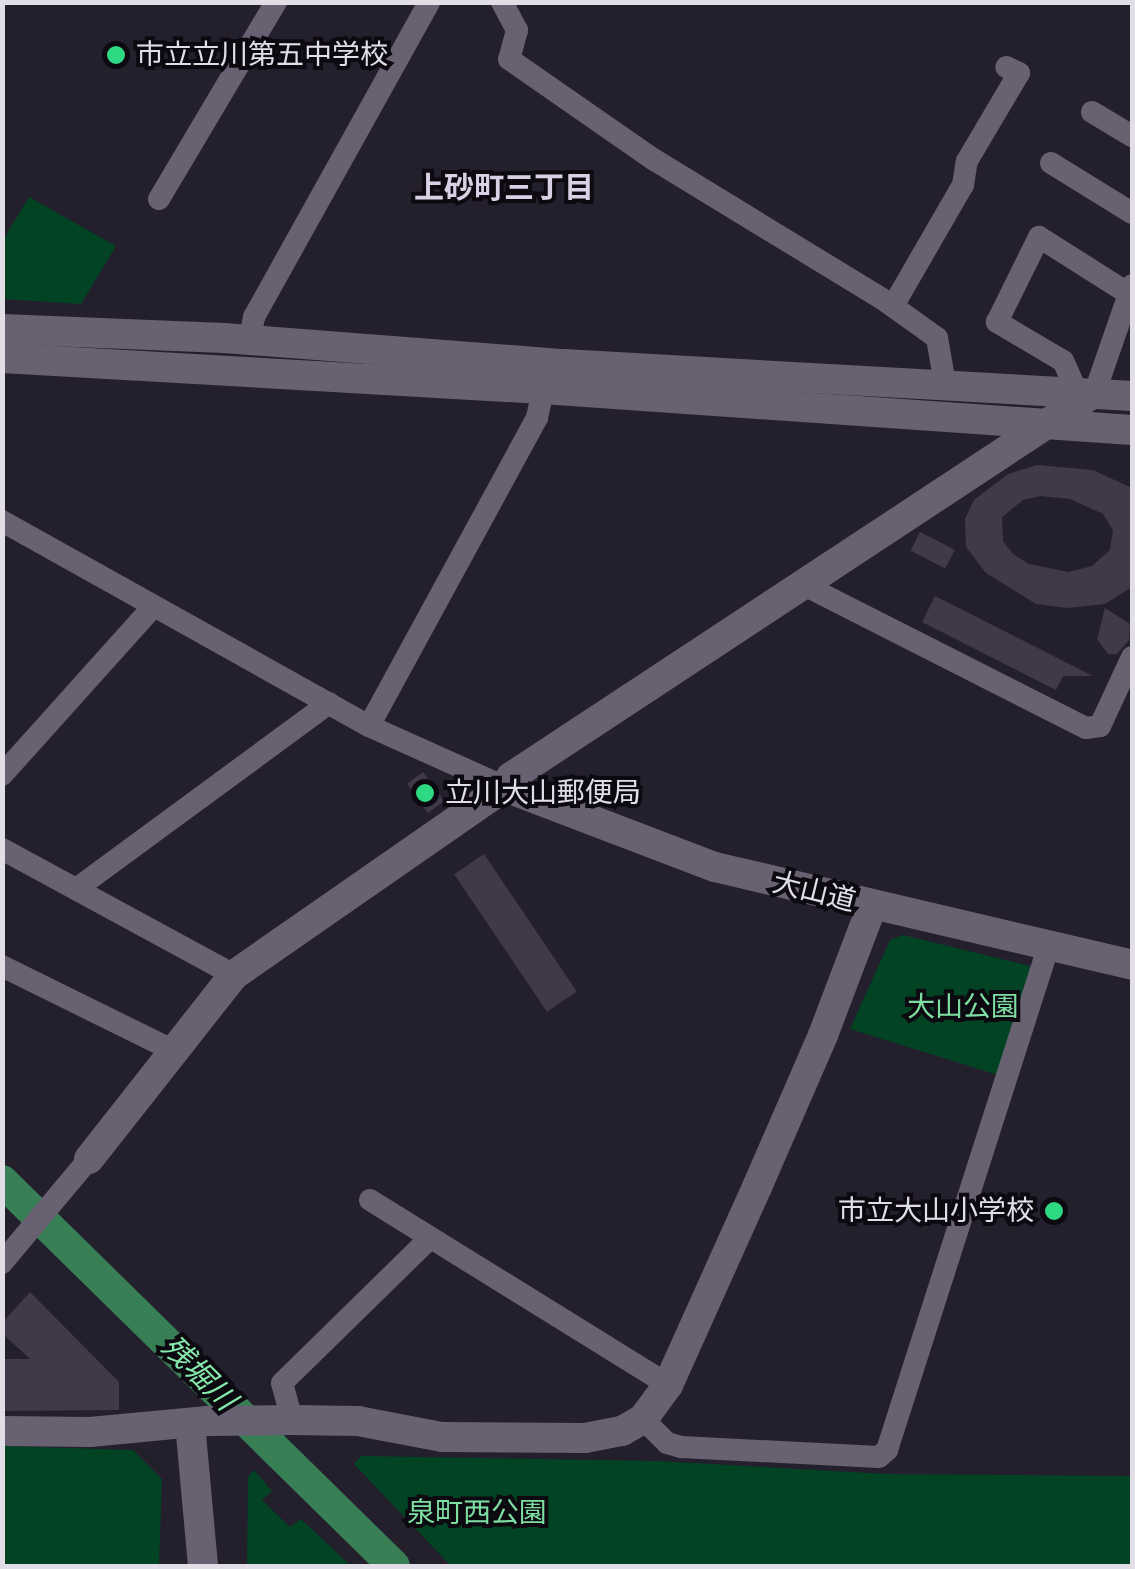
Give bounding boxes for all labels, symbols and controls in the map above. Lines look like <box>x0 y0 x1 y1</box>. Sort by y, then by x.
place label: 市立立川第五中学校 <box>136 38 388 72</box>
marker: 市立立川第五中学校 <box>105 44 127 66</box>
district label: 上砂町三丁目 <box>414 171 594 207</box>
place label: 立川大山郵便局 <box>445 776 641 810</box>
marker: 立川大山郵便局 <box>414 782 436 804</box>
street label: 大山道 <box>769 866 859 918</box>
park label: 大山公園 <box>907 990 1019 1024</box>
place label: 市立大山小学校 <box>838 1194 1034 1228</box>
marker: 市立大山小学校 <box>1043 1200 1065 1222</box>
water label: 残堀川 <box>153 1329 243 1419</box>
park label: 泉町西公園 <box>407 1496 547 1530</box>

